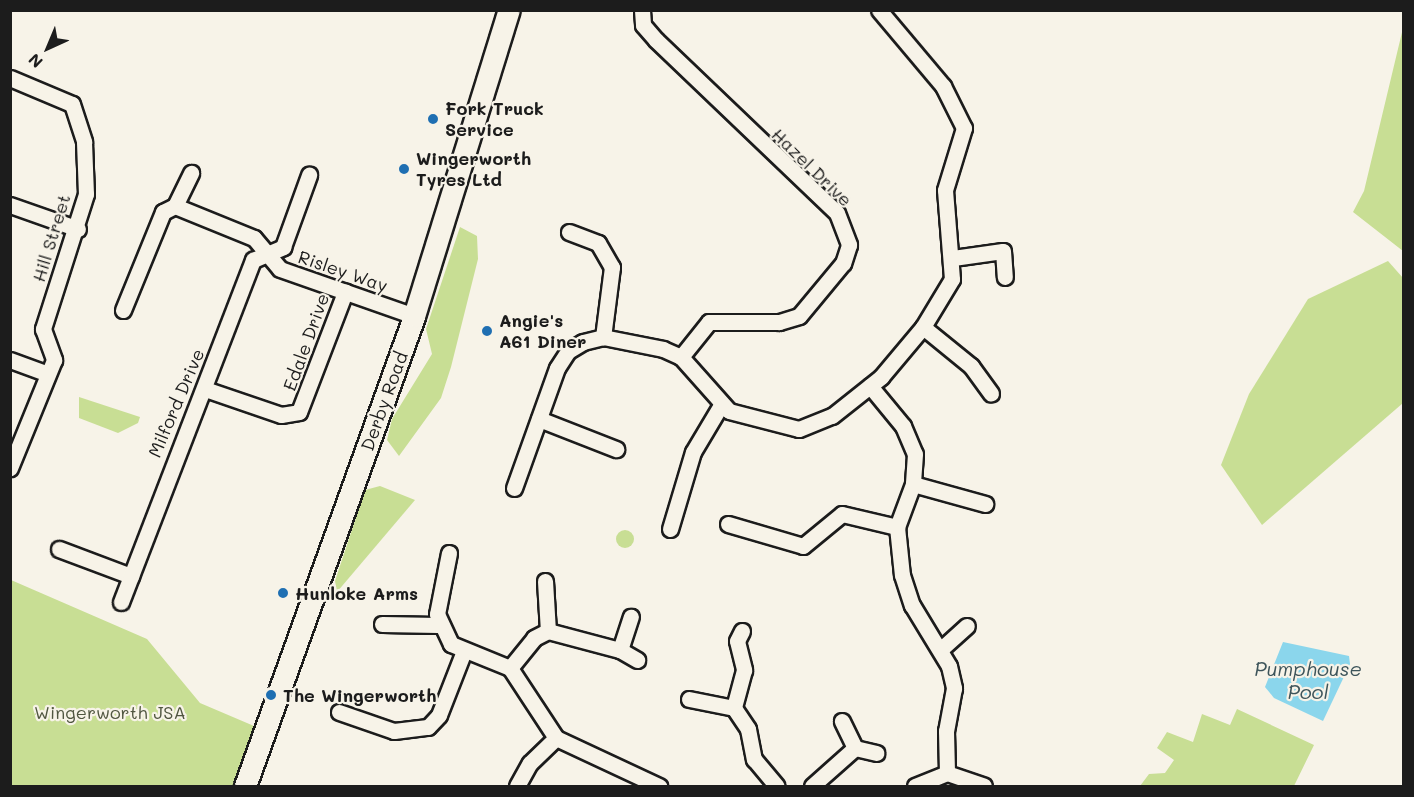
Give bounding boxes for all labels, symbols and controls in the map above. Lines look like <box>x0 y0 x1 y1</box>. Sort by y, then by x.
north arrow <box>18 18 78 78</box>
text: N <box>23 50 47 73</box>
place label: Fork Truck Service <box>445 98 544 140</box>
marker: Fork Truck Service <box>426 112 440 126</box>
street label: Hazel Drive <box>767 123 857 211</box>
place label: Wingerworth Tyres Ltd <box>416 148 531 190</box>
marker: Wingerworth Tyres Ltd <box>397 162 411 176</box>
street label: Hill Street <box>27 192 75 284</box>
street label: Risley Way <box>296 246 390 296</box>
street label: Edale Drive <box>278 290 334 394</box>
place label: Angie's A61 Diner <box>499 310 586 352</box>
marker: Angie's A61 Diner <box>480 324 494 338</box>
street label: Milford Drive <box>143 345 209 461</box>
street label: Derby Road <box>356 348 412 454</box>
place label: Hunloke Arms <box>295 582 418 604</box>
marker: Hunloke Arms <box>276 586 290 600</box>
water label: Pumphouse Pool <box>1254 656 1362 703</box>
place label: The Wingerworth <box>283 684 437 706</box>
marker: The Wingerworth <box>264 688 278 702</box>
park label: Wingerworth JSA <box>34 701 186 723</box>

